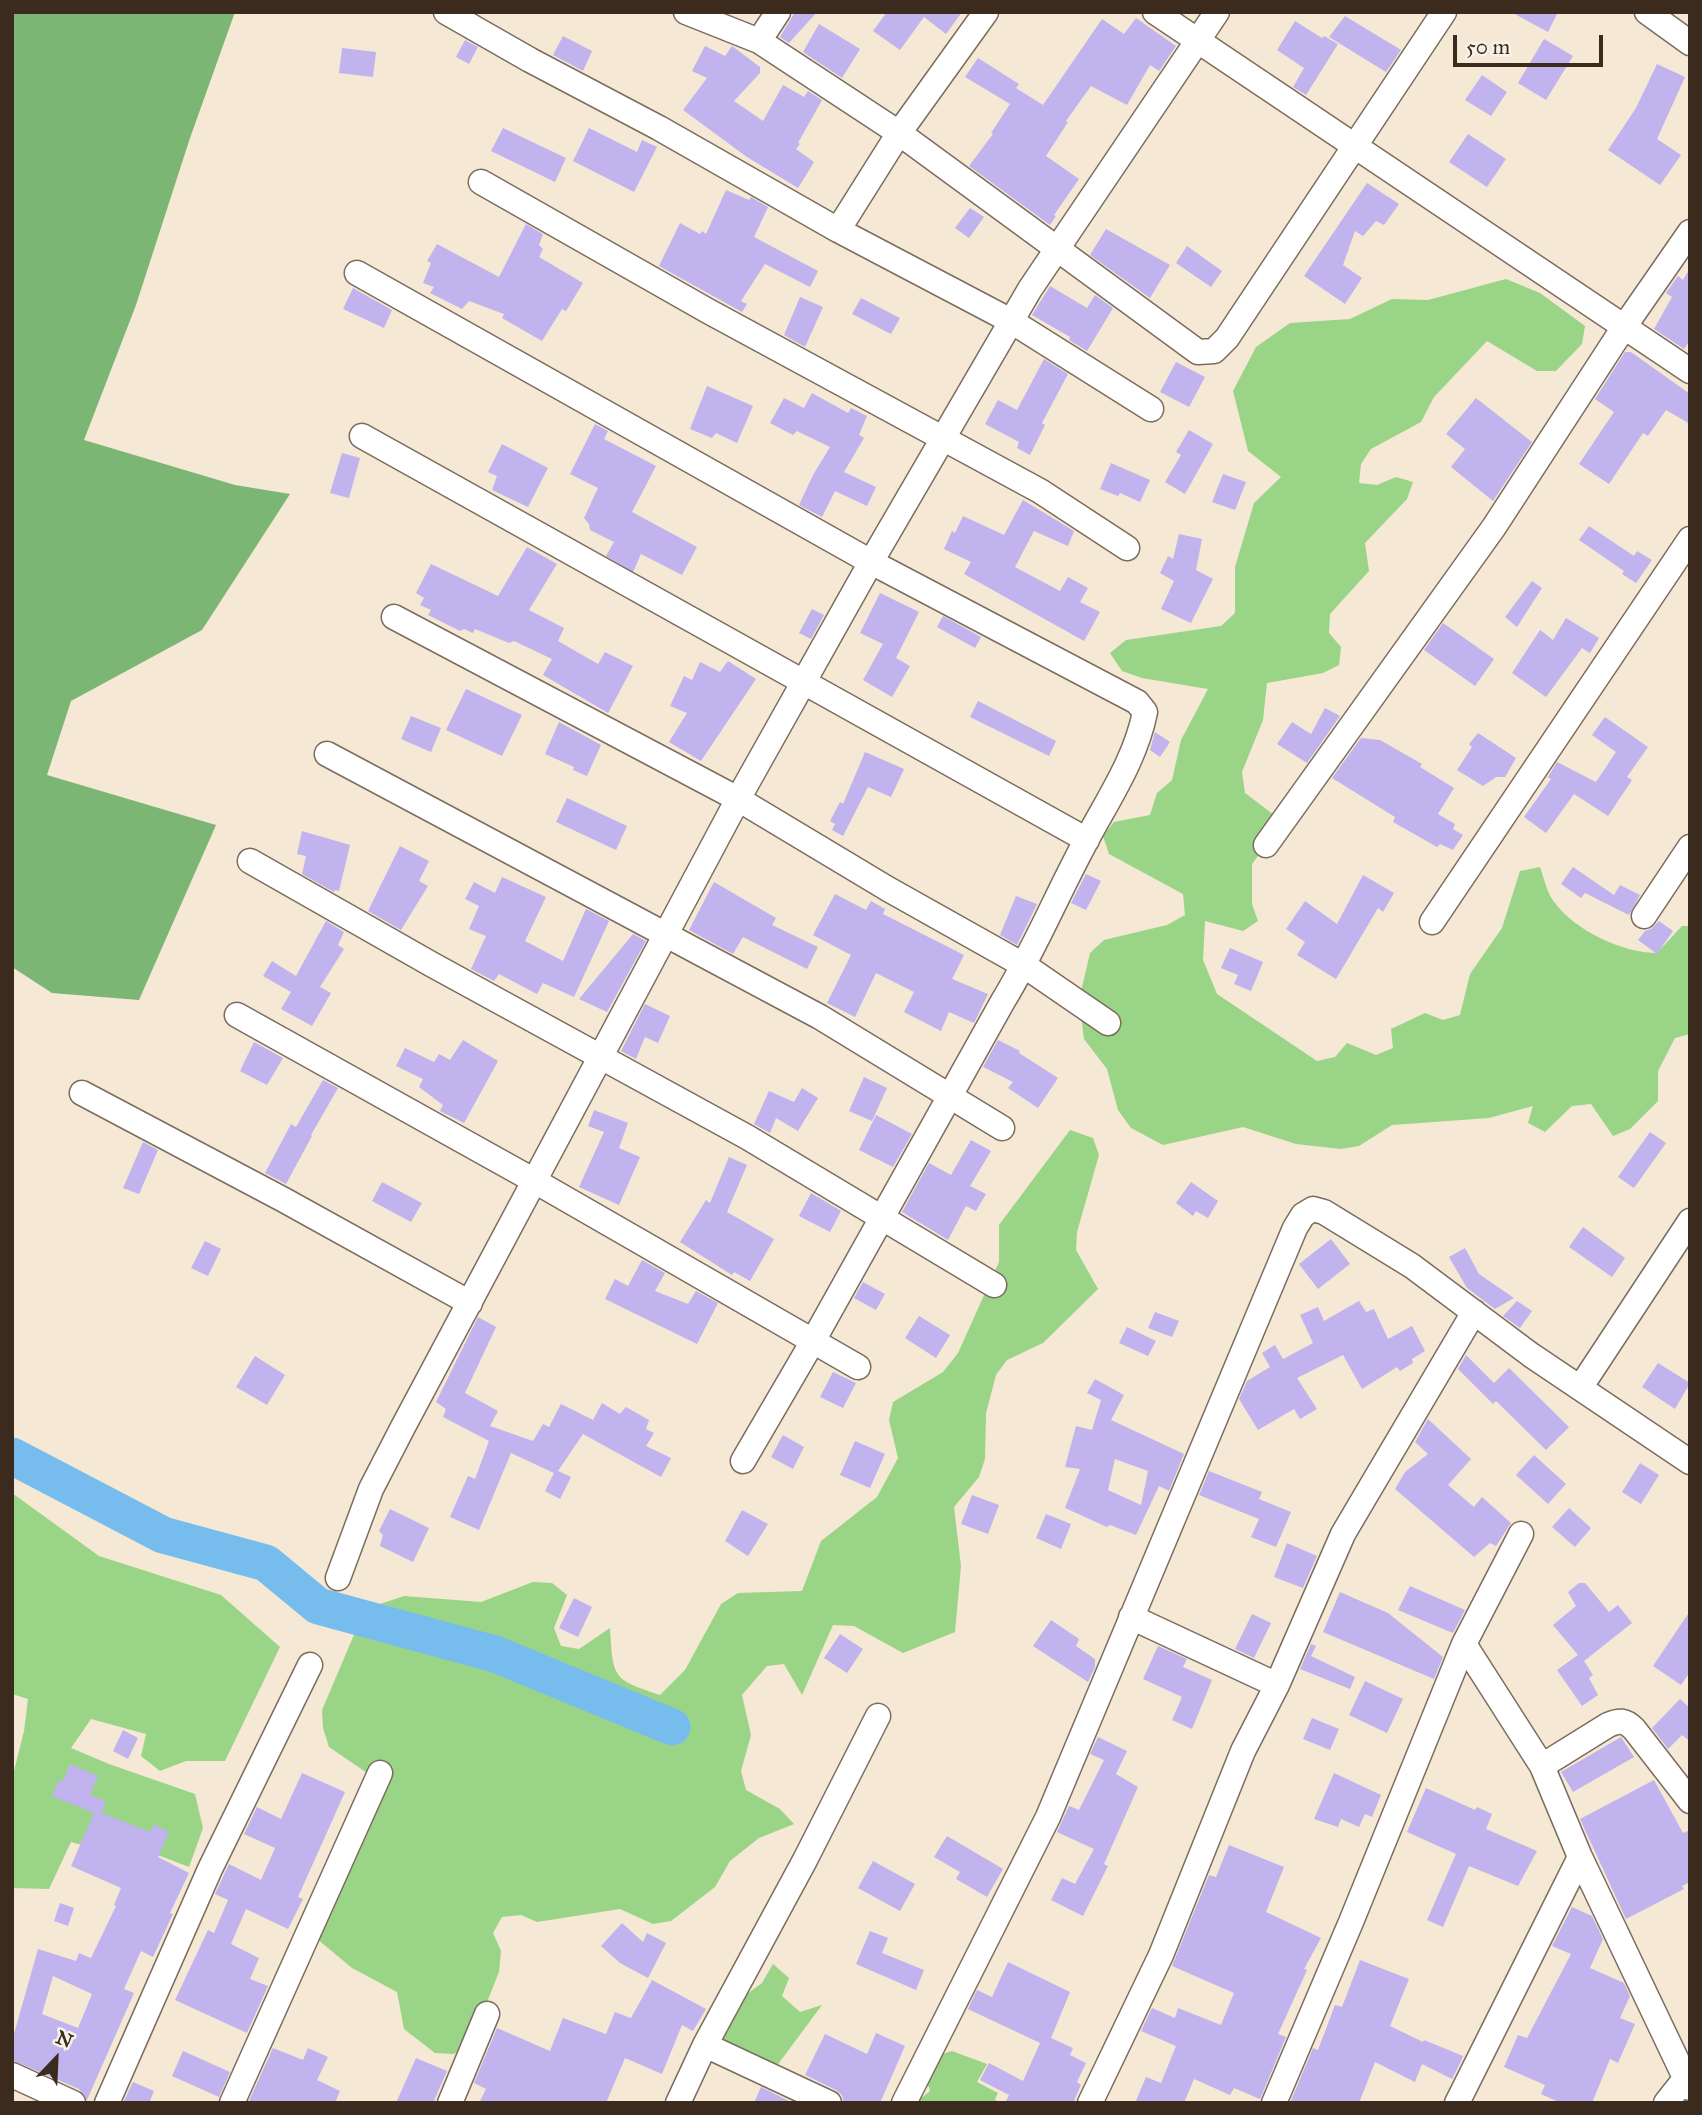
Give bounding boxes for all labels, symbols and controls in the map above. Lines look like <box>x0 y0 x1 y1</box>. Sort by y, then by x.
scale bar <box>1457 21 1608 65</box>
text: 50 m <box>1466 34 1510 60</box>
north arrow <box>21 2024 91 2094</box>
text: N <box>52 2025 76 2053</box>

